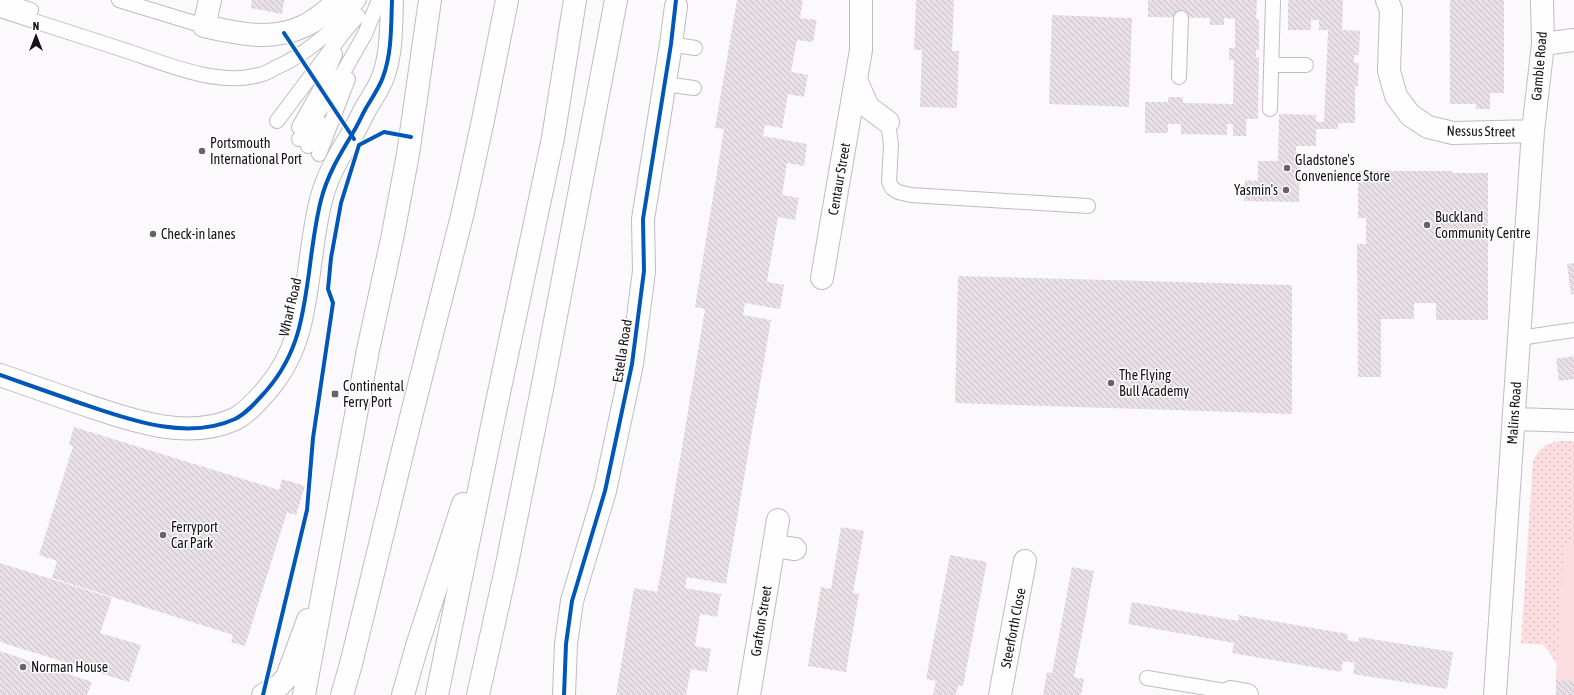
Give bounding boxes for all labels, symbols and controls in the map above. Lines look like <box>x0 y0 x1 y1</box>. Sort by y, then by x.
north arrow <box>16 16 56 56</box>
text: N <box>33 20 39 32</box>
street label: Gamble Road <box>1528 31 1550 101</box>
street label: Nessus Street <box>1446 122 1516 140</box>
place label: Portsmouth International Port <box>210 135 302 167</box>
street label: Centaur Street <box>825 141 853 217</box>
marker: Portsmouth International Port <box>197 146 207 156</box>
place label: Gladstone's Convenience Store <box>1295 152 1390 184</box>
marker: Gladstone's Convenience Store <box>1282 163 1292 173</box>
place label: Yasmin's <box>1234 182 1278 198</box>
marker: Yasmin's <box>1281 185 1291 195</box>
place label: Buckland Community Centre <box>1435 209 1531 241</box>
marker: Buckland Community Centre <box>1422 220 1432 230</box>
place label: Check-in lanes <box>161 226 236 242</box>
marker: Check-in lanes <box>148 229 158 239</box>
street label: Wharf Road <box>275 276 305 338</box>
street label: Estella Road <box>609 318 635 384</box>
place label: The Flying Bull Academy <box>1119 367 1189 399</box>
place label: Continental Ferry Port <box>343 378 404 410</box>
marker: The Flying Bull Academy <box>1106 378 1116 388</box>
street label: Malins Road <box>1504 381 1524 445</box>
marker: Continental Ferry Port <box>330 389 340 399</box>
place label: Ferryport Car Park <box>171 519 218 551</box>
marker: Ferryport Car Park <box>158 530 168 540</box>
street label: Grafton Street <box>748 584 774 658</box>
street label: Steerforth Close <box>997 587 1029 669</box>
place label: Norman House <box>31 659 108 675</box>
marker: Norman House <box>18 662 28 672</box>

